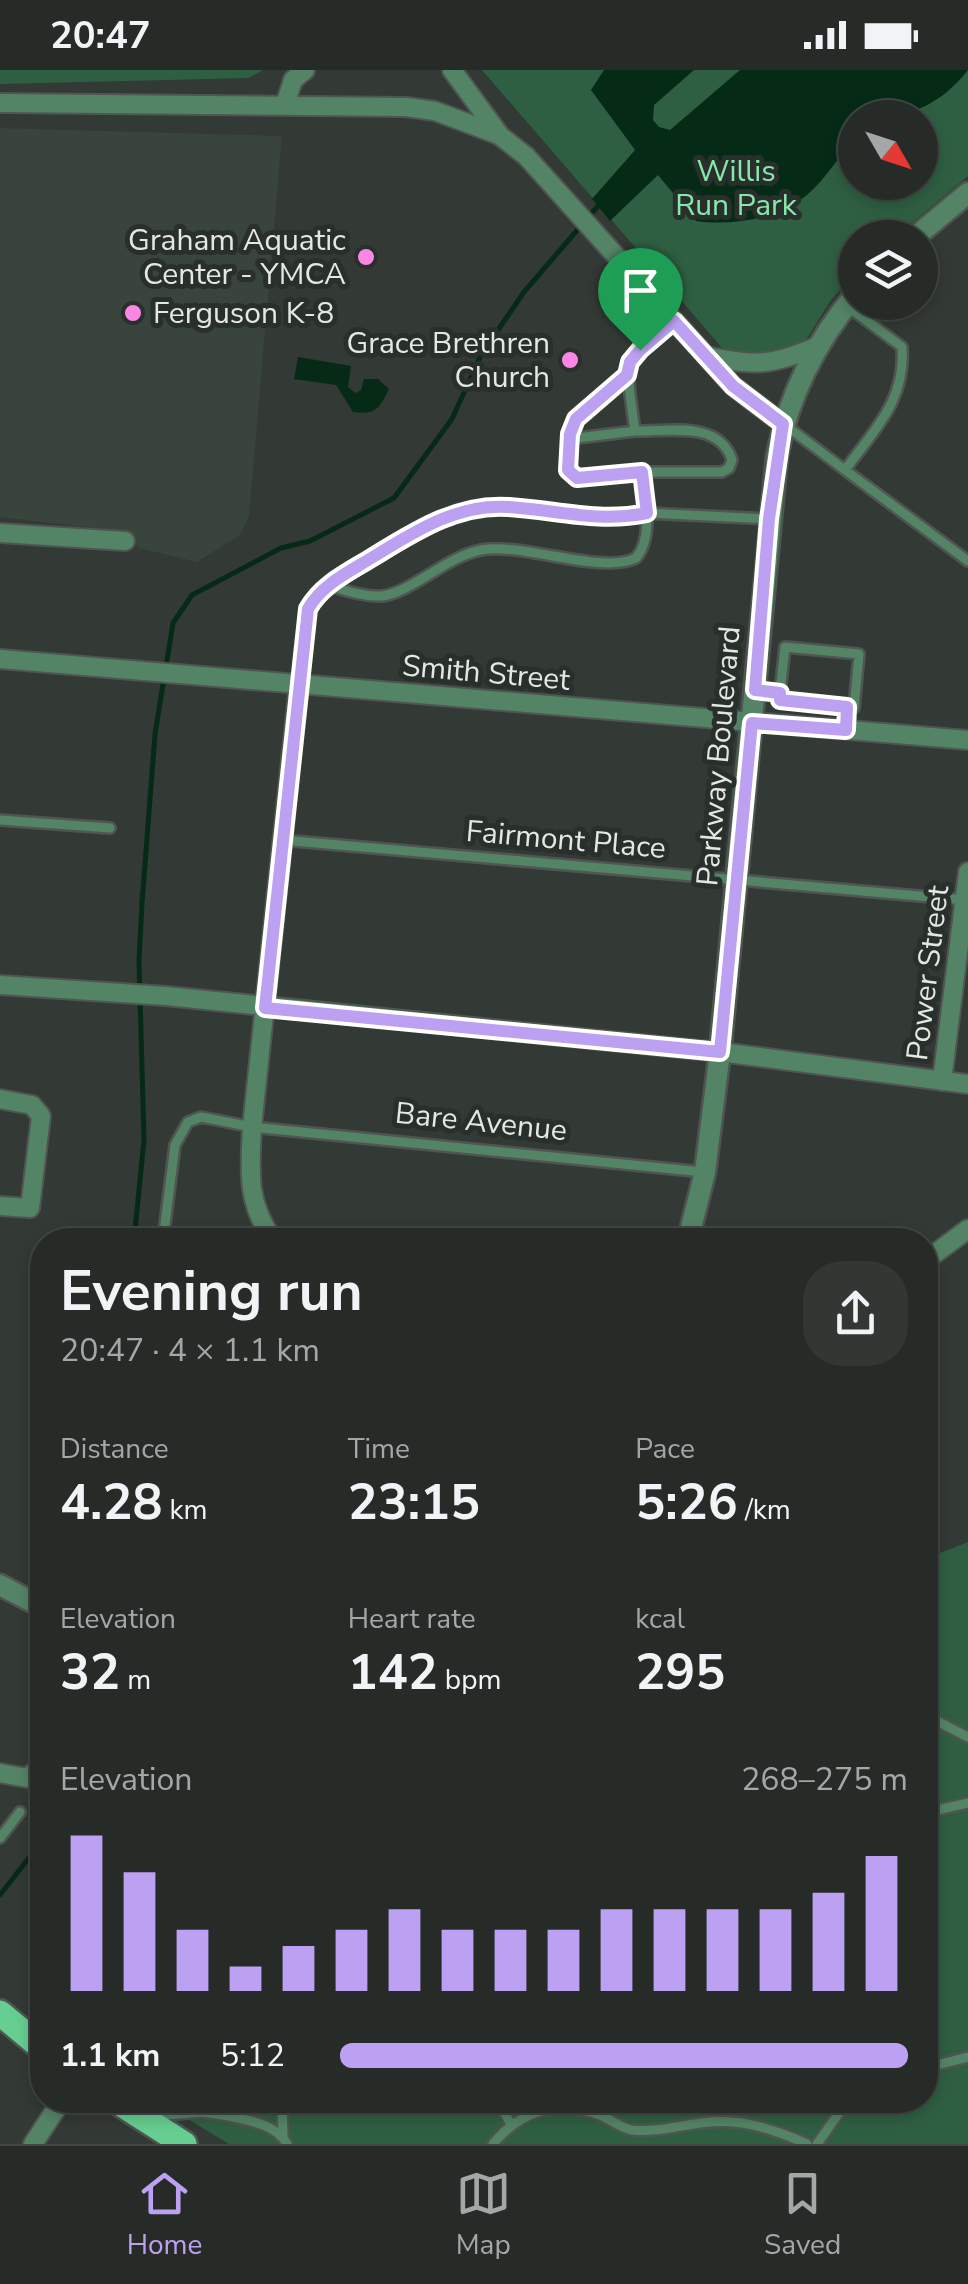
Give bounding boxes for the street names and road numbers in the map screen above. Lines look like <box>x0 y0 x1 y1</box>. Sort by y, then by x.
street label: Parkway Boulevard <box>687 624 751 888</box>
street label: Smith Street <box>400 645 572 701</box>
street label: Fairmont Place <box>464 811 668 869</box>
street label: Power Street <box>897 883 959 1063</box>
street label: Bare Avenue <box>393 1093 569 1151</box>

